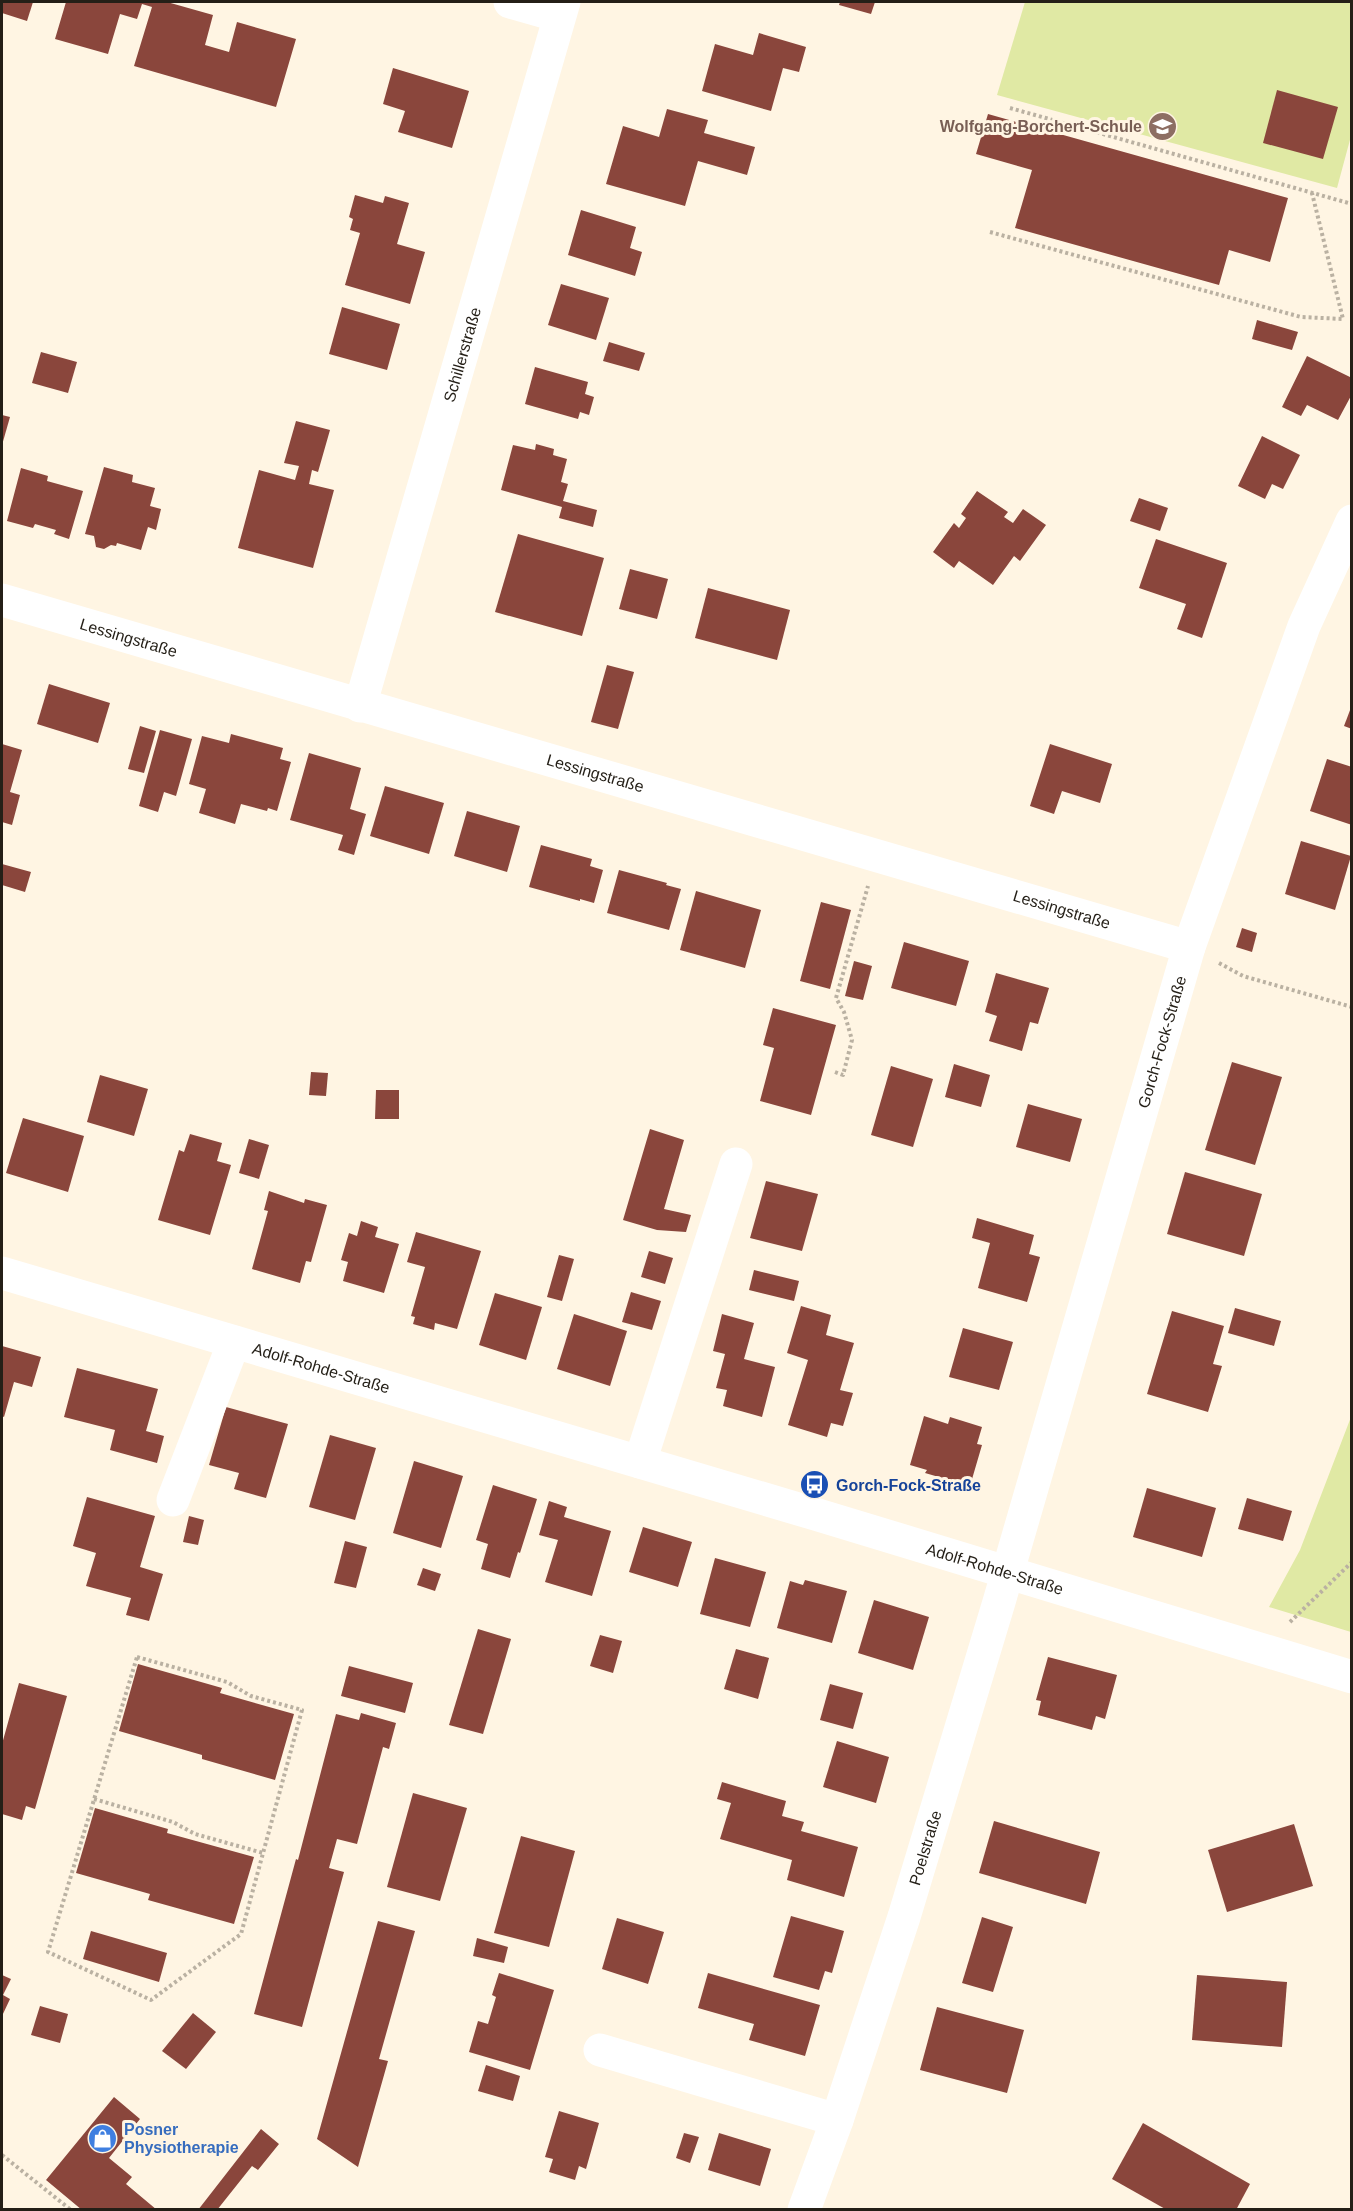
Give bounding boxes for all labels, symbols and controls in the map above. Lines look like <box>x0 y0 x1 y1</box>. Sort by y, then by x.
school or university icon: Wolfgang-Borchert-Schule <box>1147 110 1179 142</box>
place label: Wolfgang-Borchert-Schule <box>940 118 1142 135</box>
street label: Schillerstraße <box>441 305 484 404</box>
street label: Lessingstraße <box>78 615 179 660</box>
street label: Lessingstraße <box>545 751 646 795</box>
street label: Lessingstraße <box>1011 887 1112 932</box>
street label: Gorch-Fock-Straße <box>1135 974 1189 1110</box>
street label: Adolf-Rohde-Straße <box>250 1340 392 1397</box>
bus stop icon: Gorch-Fock-Straße <box>799 1469 831 1501</box>
place label: Gorch-Fock-Straße <box>836 1477 981 1494</box>
street label: Adolf-Rohde-Straße <box>924 1540 1065 1598</box>
street label: Poelstraße <box>906 1808 945 1887</box>
place label: Posner Physiotherapie <box>124 2121 239 2156</box>
shop icon: Posner Physiotherapie <box>87 2122 119 2154</box>

